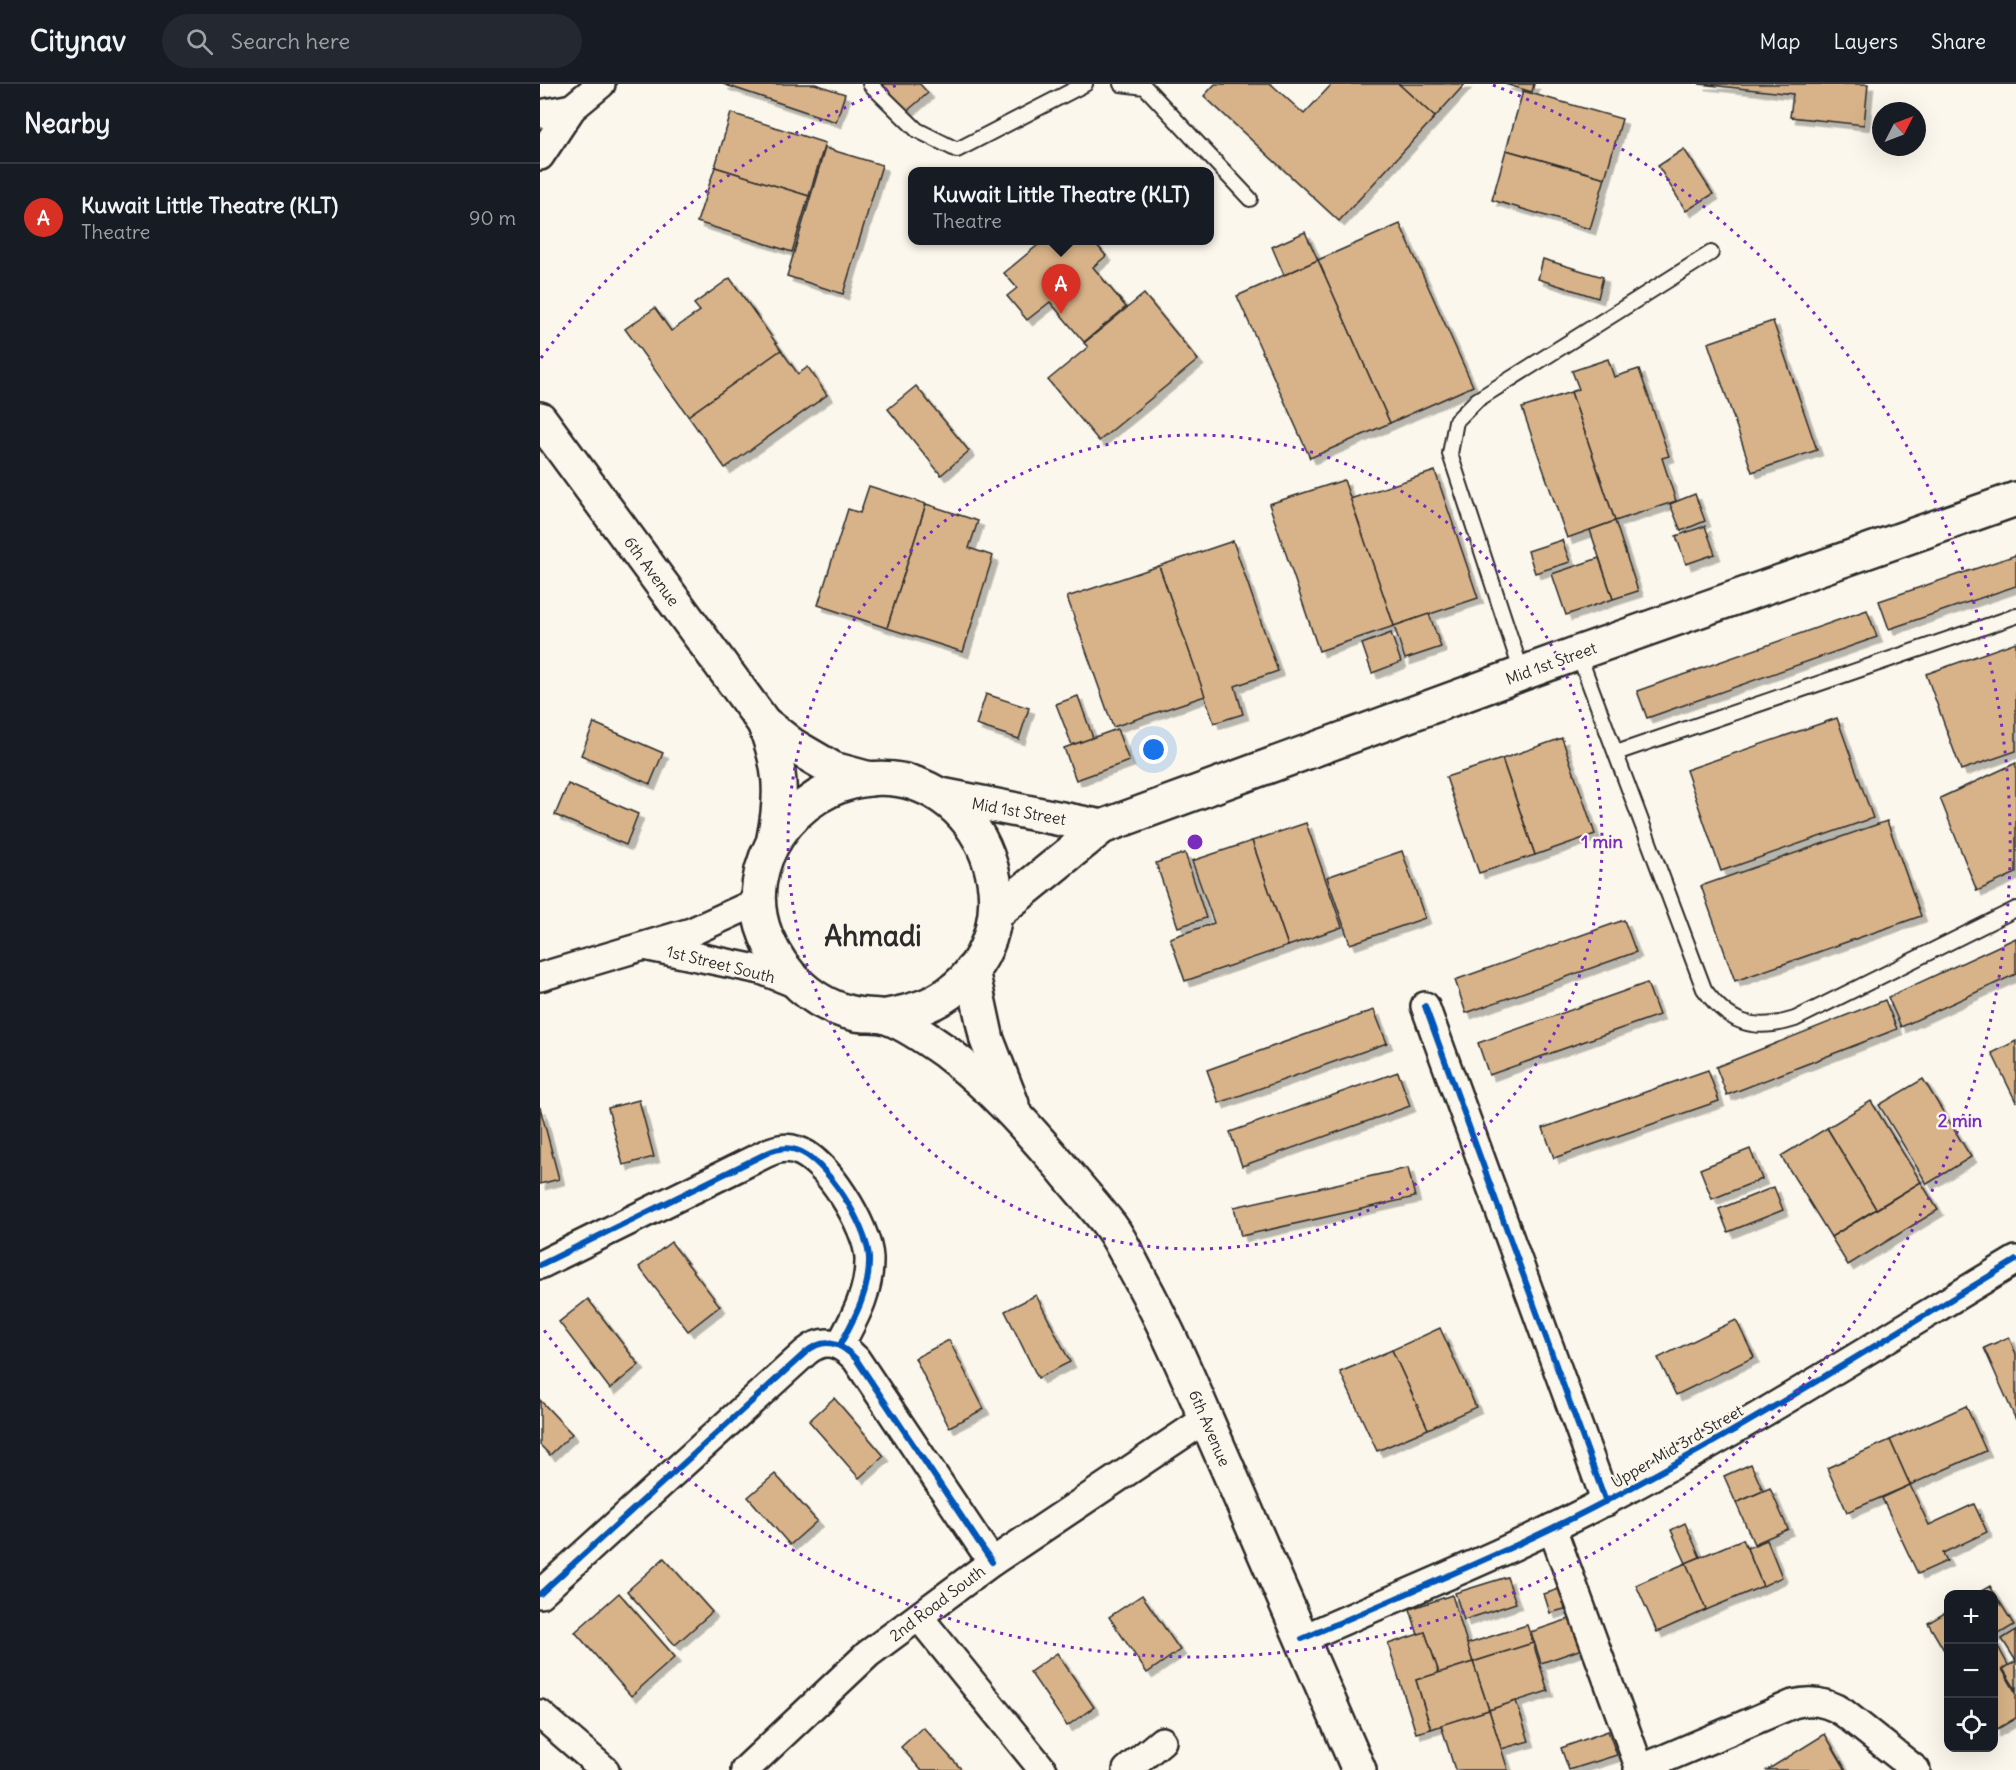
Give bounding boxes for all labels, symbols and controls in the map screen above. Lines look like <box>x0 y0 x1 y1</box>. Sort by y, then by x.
search box <box>162 14 582 68</box>
text: Citynav <box>30 23 126 59</box>
icon: search <box>183 25 216 58</box>
text: Search here <box>231 27 350 55</box>
text: Map <box>1760 28 1800 55</box>
text: Layers <box>1833 28 1898 55</box>
text: Share <box>1931 28 1986 55</box>
north arrow <box>1872 102 1926 156</box>
text: Nearby <box>24 107 110 140</box>
popup <box>908 167 1214 245</box>
text: Kuwait Little Theatre (KLT) <box>932 180 1190 208</box>
text: Kuwait Little Theatre (KLT) <box>81 191 338 219</box>
text: A <box>37 205 50 230</box>
text: 90 m <box>469 205 516 230</box>
text: Theatre <box>932 208 1002 233</box>
text: Theatre <box>81 219 150 244</box>
pin: A <box>1042 264 1080 314</box>
street label: 6th Avenue <box>620 532 684 610</box>
street label: Mid 1st Street <box>1503 637 1600 689</box>
your location <box>1139 735 1168 764</box>
street label: Mid 1st Street <box>970 793 1068 829</box>
text: 1 min <box>1581 830 1623 853</box>
centre of rings <box>1185 832 1205 852</box>
district label: Ahmadi <box>824 918 922 954</box>
street label: 1st Street South <box>665 941 777 987</box>
text: 2 min <box>1938 1109 1983 1132</box>
street label: 6th Avenue <box>1185 1387 1235 1469</box>
street label: Upper Mid 3rd Street <box>1607 1400 1747 1492</box>
street label: 2nd Road South <box>885 1561 989 1645</box>
map controls <box>1944 1590 1998 1752</box>
button: + <box>1944 1590 1998 1644</box>
button: − <box>1944 1644 1998 1698</box>
button: locate <box>1944 1698 1998 1752</box>

